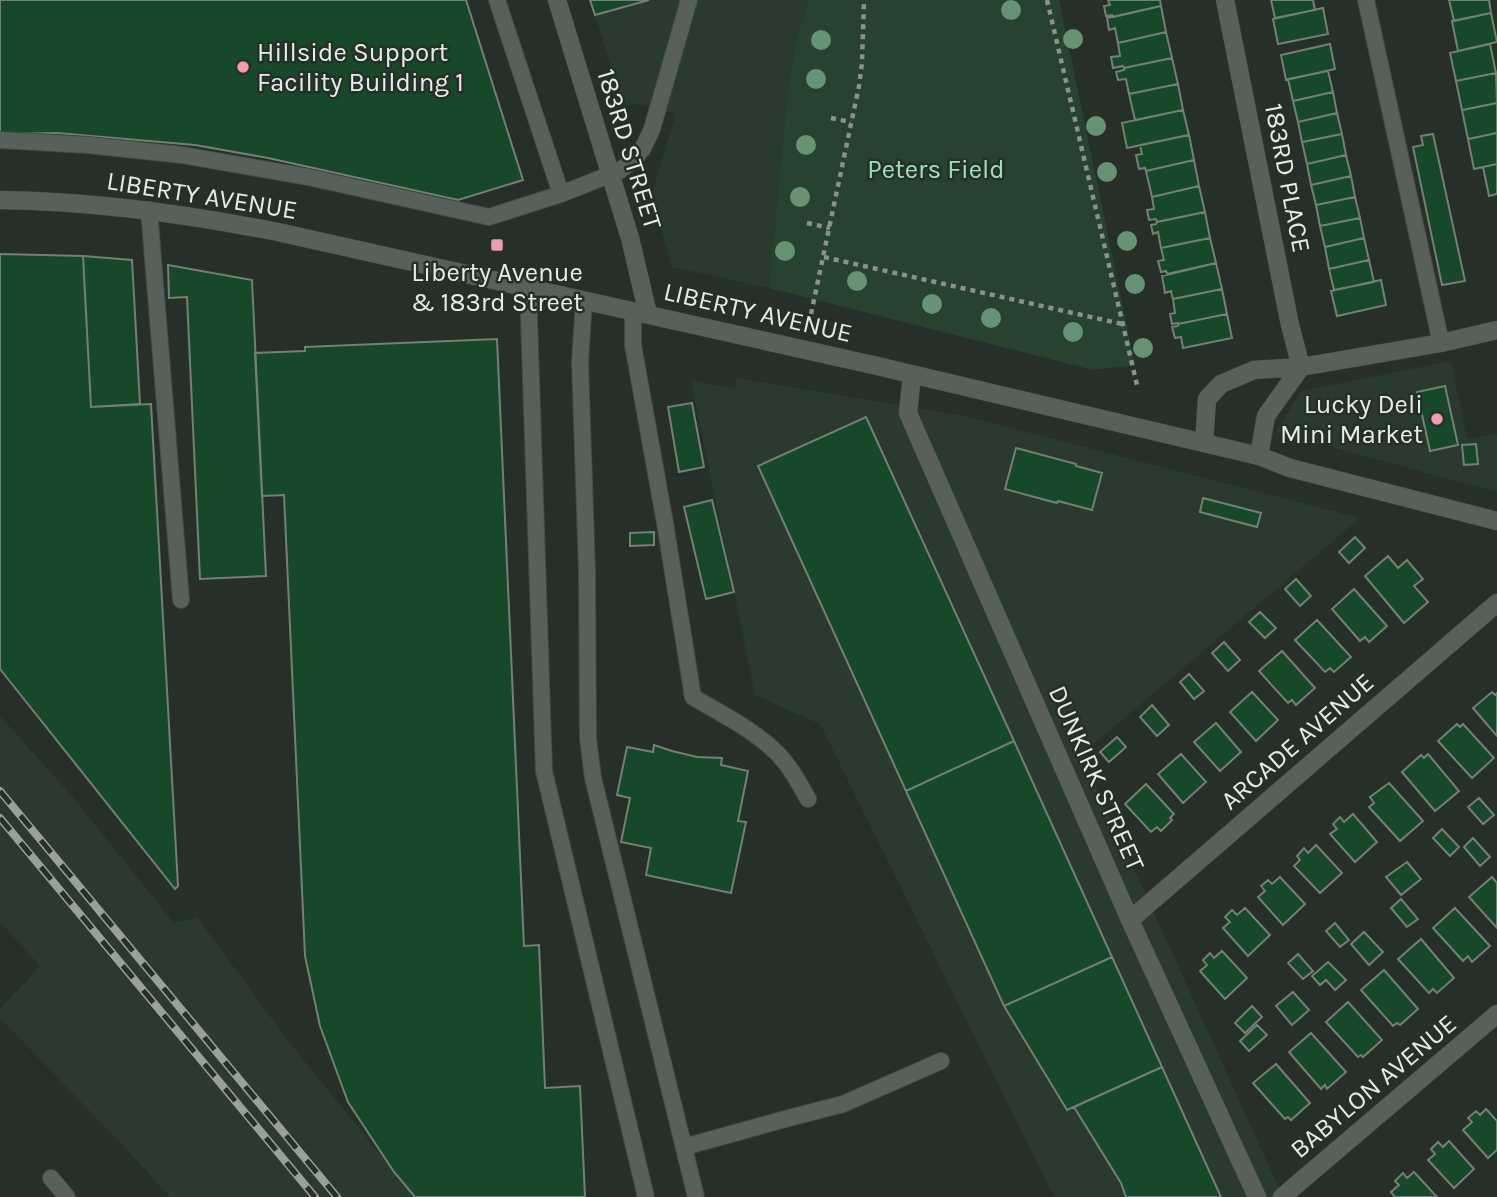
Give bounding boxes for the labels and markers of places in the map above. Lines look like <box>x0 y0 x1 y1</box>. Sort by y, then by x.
place label: Hillside Support Facility Building 1 <box>257 37 464 98</box>
marker: Hillside Support Facility Building 1 <box>235 59 251 75</box>
marker: Liberty Avenue & 183rd Street <box>489 237 505 253</box>
place label: Liberty Avenue & 183rd Street <box>411 257 583 318</box>
place label: Lucky Deli Mini Market <box>1280 389 1423 450</box>
marker: Lucky Deli Mini Market <box>1429 411 1445 427</box>

